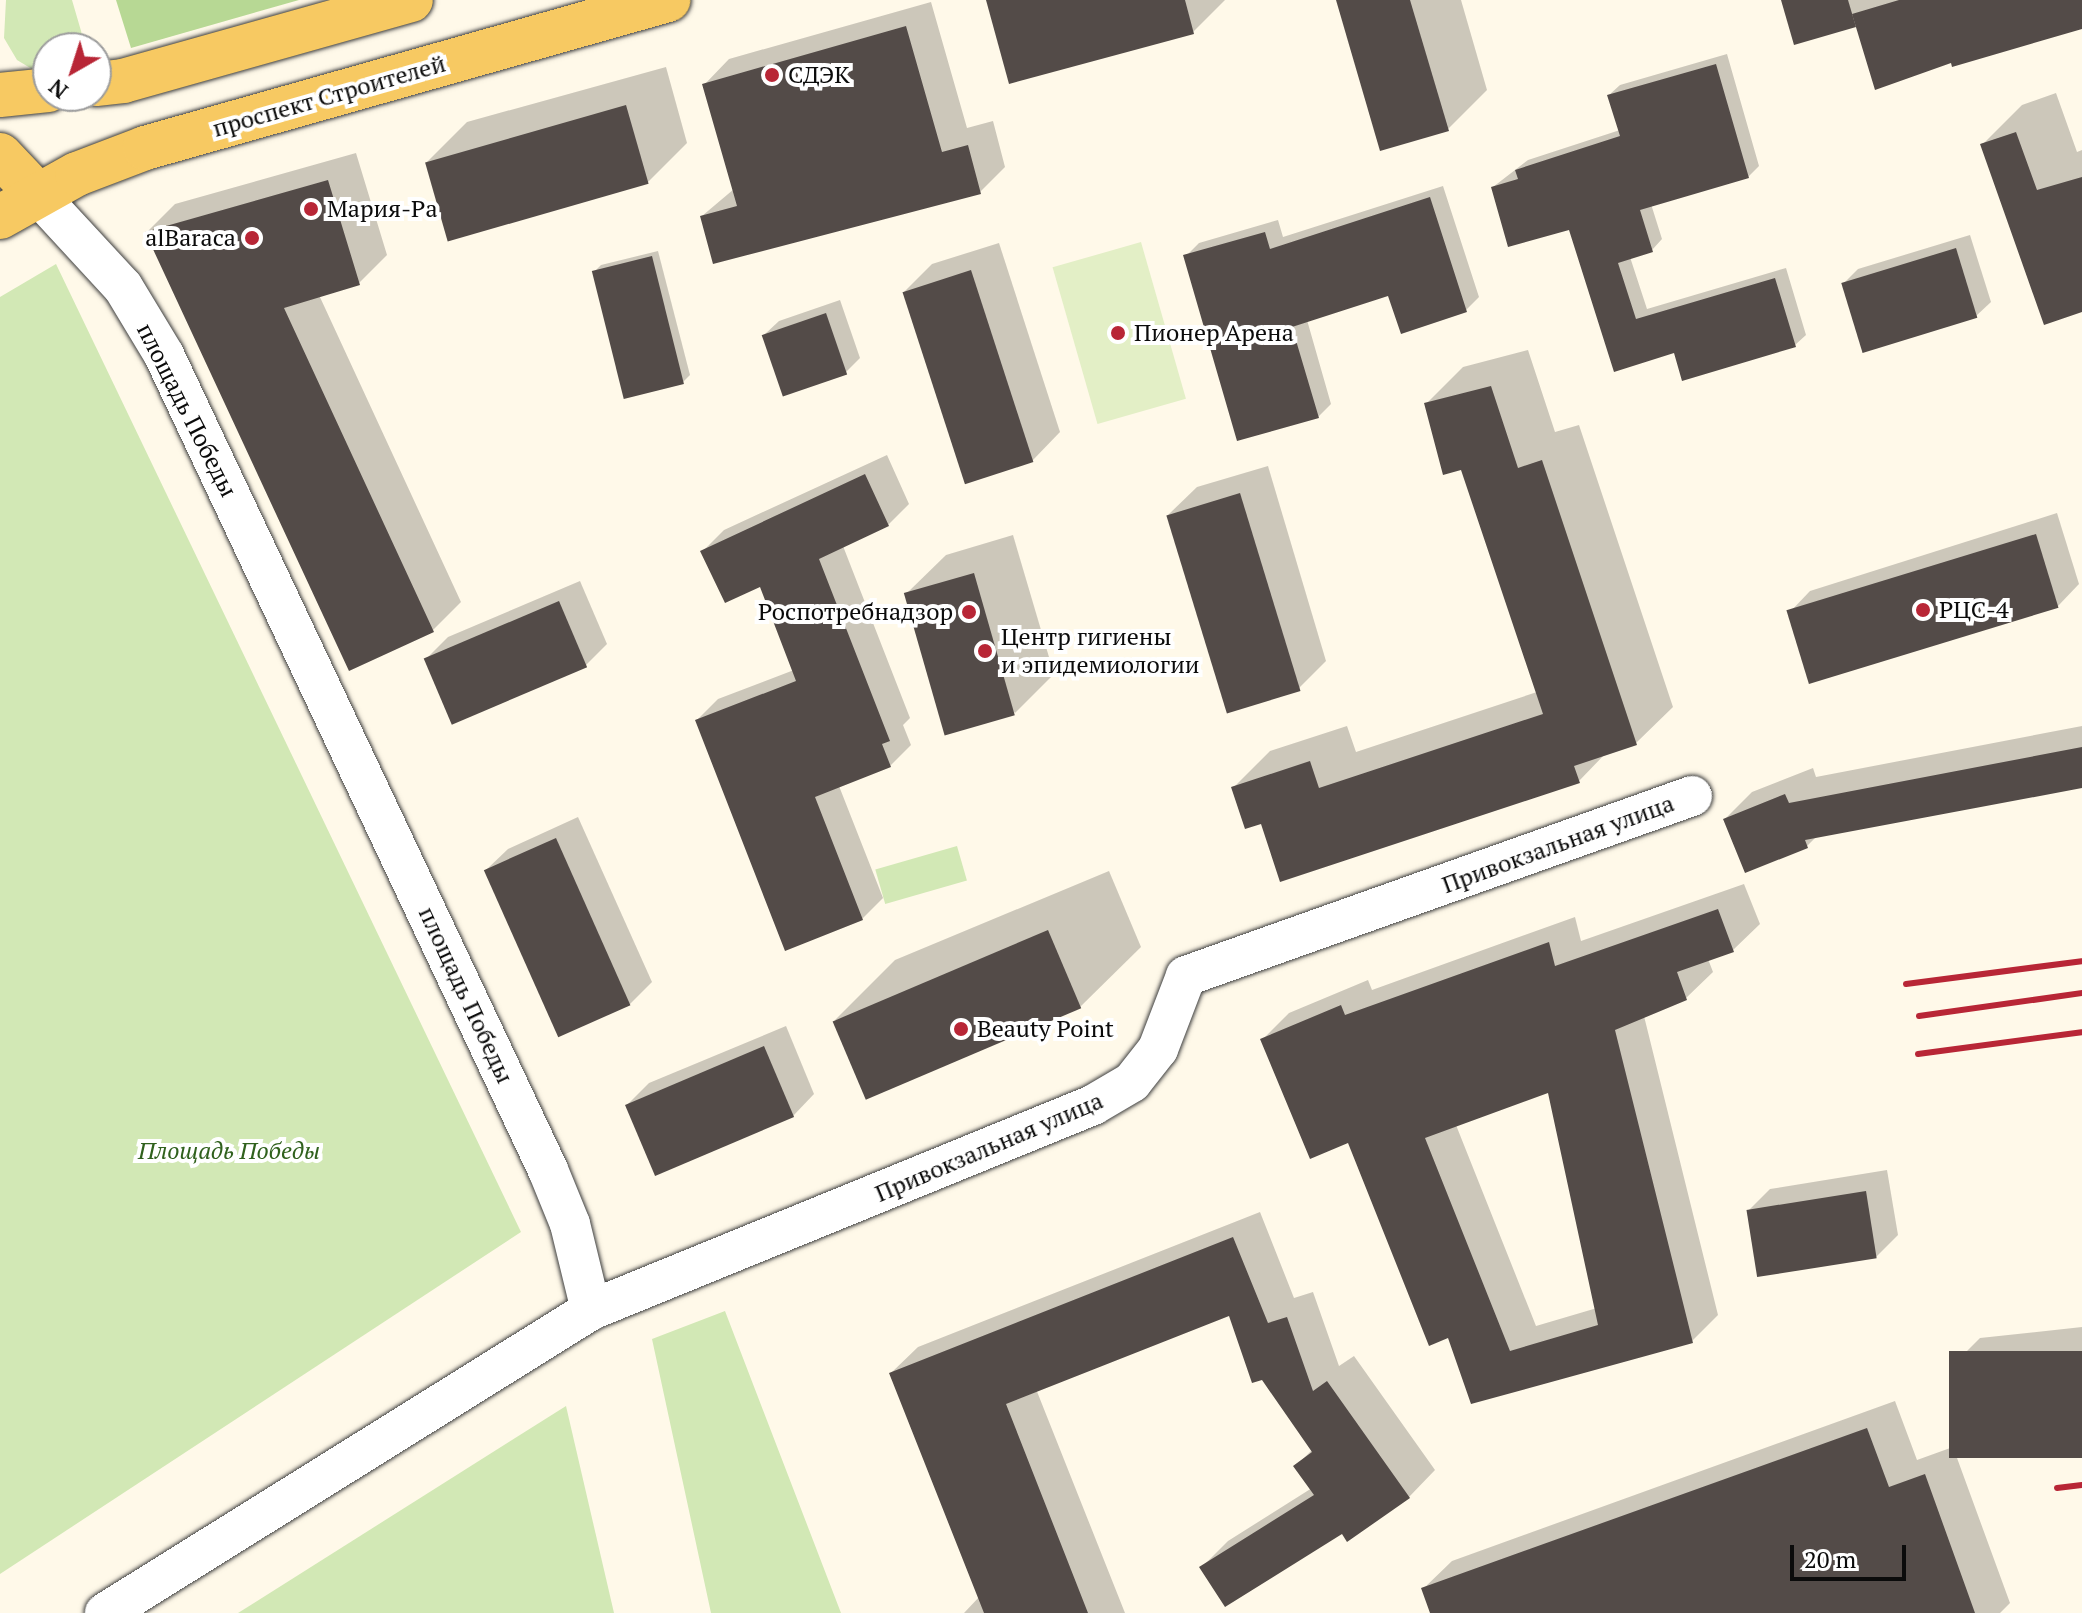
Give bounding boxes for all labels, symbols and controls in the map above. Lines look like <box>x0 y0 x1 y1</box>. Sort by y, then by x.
north arrow <box>32 32 112 112</box>
street label: проспект Строителей <box>209 49 449 143</box>
place label: СДЭК <box>788 61 850 89</box>
marker: СДЭК <box>763 66 781 84</box>
text: N <box>42 73 73 106</box>
place label: Мария-Ра <box>327 195 438 223</box>
marker: Мария-Ра <box>302 200 320 218</box>
place label: alBaraca <box>145 224 236 252</box>
marker: alBaraca <box>243 229 261 247</box>
street label: площадь Победы <box>131 318 243 502</box>
place label: Пионер Арена <box>1134 319 1294 347</box>
marker: Пионер Арена <box>1109 324 1127 342</box>
place label: РЦС-4 <box>1939 596 2009 624</box>
place label: Роспотребнадзор <box>758 598 953 626</box>
marker: РЦС-4 <box>1914 601 1932 619</box>
marker: Роспотребнадзор <box>960 603 978 621</box>
place label: Центр гигиены и эпидемиологии <box>1001 623 1200 679</box>
marker: Центр гигиены и эпидемиологии <box>976 642 994 660</box>
street label: Привокзальная улица <box>1438 789 1678 899</box>
street label: площадь Победы <box>412 902 520 1088</box>
place label: Beauty Point <box>977 1015 1114 1043</box>
marker: Beauty Point <box>952 1020 970 1038</box>
street label: Привокзальная улица <box>871 1086 1107 1208</box>
park label: Площадь Победы <box>138 1137 320 1165</box>
scale bar <box>1794 1529 1910 1579</box>
text: 20 m <box>1804 1543 1856 1575</box>

